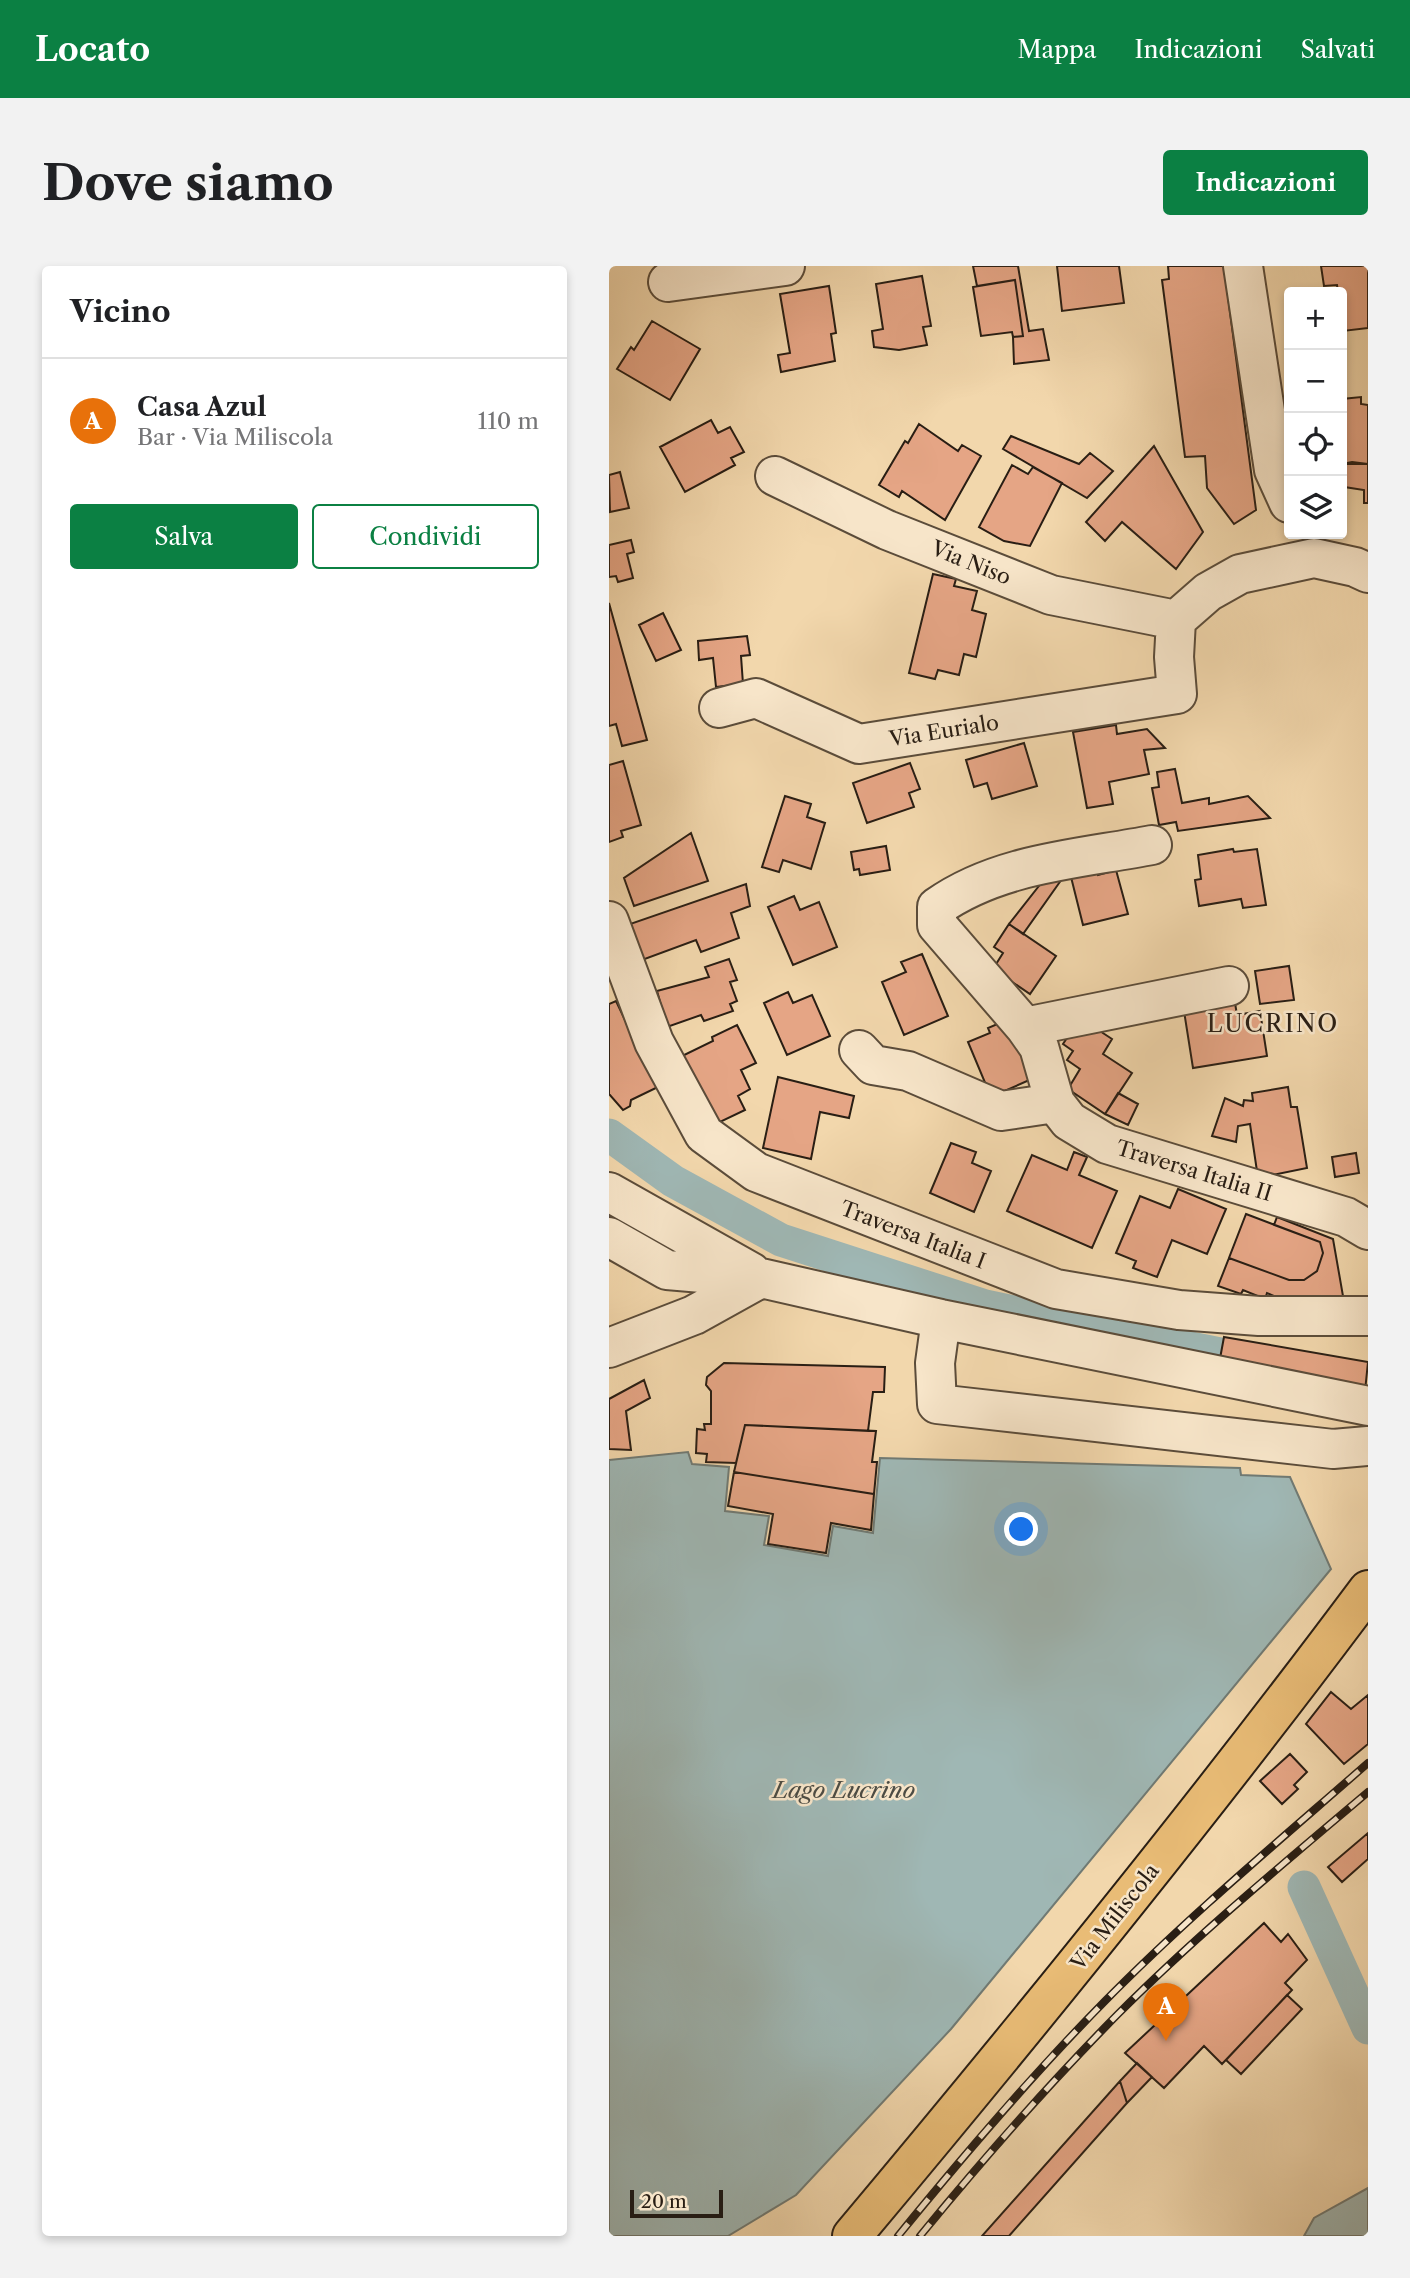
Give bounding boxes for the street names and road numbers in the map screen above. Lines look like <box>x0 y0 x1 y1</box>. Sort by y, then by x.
street label: Via Niso <box>927 535 1015 590</box>
street label: Via Eurialo <box>886 709 1001 752</box>
street label: Traversa Italia II <box>1113 1135 1275 1206</box>
street label: Traversa Italia I <box>837 1195 989 1274</box>
street label: Via Miliscola <box>1065 1858 1165 1976</box>

